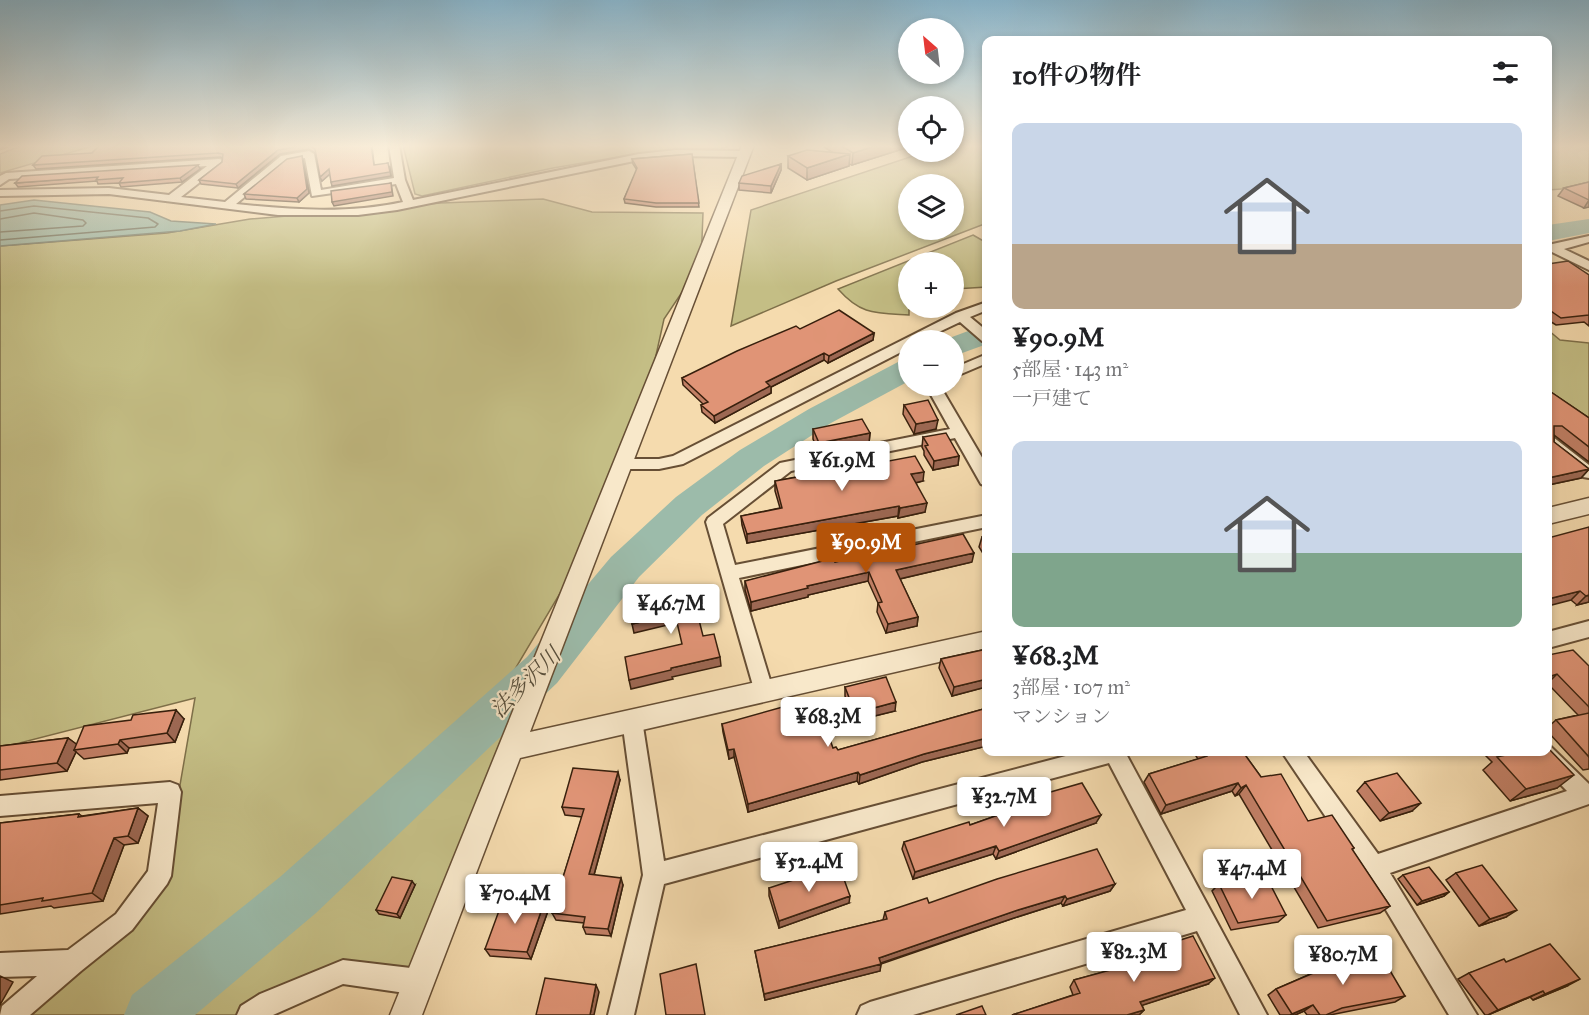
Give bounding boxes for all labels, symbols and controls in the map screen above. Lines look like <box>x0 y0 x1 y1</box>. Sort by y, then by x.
north arrow <box>898 18 964 84</box>
map controls <box>898 18 964 396</box>
icon: filters <box>1489 56 1522 89</box>
text: 10件の物件 <box>1012 59 1141 91</box>
button: locate <box>898 96 964 162</box>
icon: home <box>1213 162 1321 270</box>
button: layers <box>898 174 964 240</box>
button: + <box>898 252 964 318</box>
text: ¥90.9M <box>1012 321 1104 353</box>
button: − <box>898 330 964 396</box>
text: 5部屋 · 143 m² <box>1012 357 1128 381</box>
text: 一戸建て <box>1012 386 1092 410</box>
pin: ¥61.9M <box>793 441 891 492</box>
text: ¥61.9M <box>809 448 875 472</box>
icon: home <box>1213 480 1321 588</box>
pin: ¥90.9M <box>817 523 915 574</box>
text: ¥90.9M <box>830 530 902 554</box>
pin: ¥46.7M <box>622 584 720 635</box>
text: ¥46.7M <box>637 591 705 615</box>
text: ¥68.3M <box>1012 639 1099 671</box>
water label: 法多沢川 <box>485 640 567 723</box>
text: 3部屋 · 107 m² <box>1012 675 1130 699</box>
pin: ¥68.3M <box>779 697 877 748</box>
text: ¥68.3M <box>795 704 861 728</box>
text: マンション <box>1012 704 1111 728</box>
pin: ¥32.7M <box>955 777 1053 828</box>
text: ¥32.7M <box>971 784 1037 808</box>
pin: ¥52.4M <box>760 842 858 893</box>
text: ¥52.4M <box>775 849 843 873</box>
pin: ¥47.4M <box>1203 849 1301 900</box>
text: ¥47.4M <box>1217 856 1287 880</box>
pin: ¥70.4M <box>466 874 564 925</box>
text: ¥70.4M <box>479 881 551 905</box>
pin: ¥82.3M <box>1085 932 1183 983</box>
pin: ¥80.7M <box>1294 935 1392 986</box>
text: ¥82.3M <box>1101 939 1167 963</box>
text: ¥80.7M <box>1308 942 1378 966</box>

